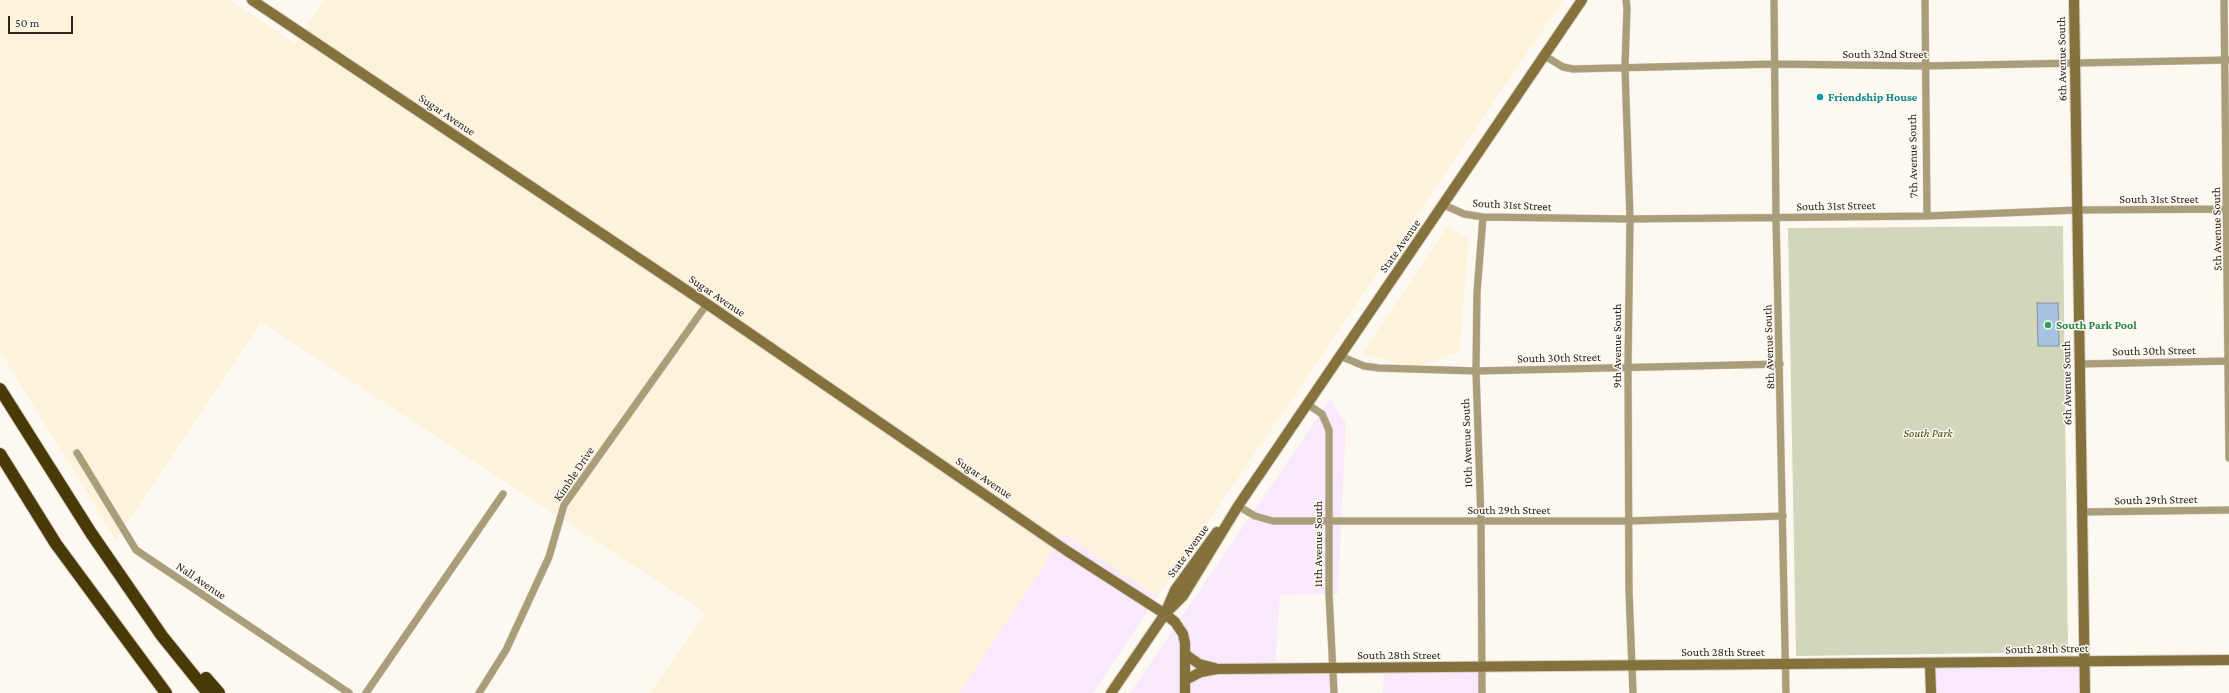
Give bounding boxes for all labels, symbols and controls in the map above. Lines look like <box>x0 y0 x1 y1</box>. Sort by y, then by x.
scale bar <box>10 8 75 34</box>
text: 50 m <box>15 16 39 30</box>
street label: 6th Avenue South <box>2054 17 2070 101</box>
street label: South 32nd Street <box>1842 47 1928 61</box>
place label: Friendship House <box>1828 90 1917 104</box>
street label: Sugar Avenue <box>416 91 478 139</box>
marker: Friendship House <box>1815 92 1825 102</box>
street label: 7th Avenue South <box>1905 114 1921 198</box>
street label: 5th Avenue South <box>2209 187 2225 271</box>
street label: South 31st Street <box>2119 192 2199 206</box>
street label: South 31st Street <box>1472 196 1552 214</box>
street label: South 31st Street <box>1796 198 1876 214</box>
street label: State Avenue <box>1376 217 1424 275</box>
street label: Sugar Avenue <box>686 272 748 320</box>
street label: 9th Avenue South <box>1610 304 1624 388</box>
street label: 8th Avenue South <box>1760 304 1778 390</box>
place label: South Park Pool <box>2056 318 2137 332</box>
marker: South Park Pool <box>2043 320 2053 330</box>
street label: 6th Avenue South <box>2059 341 2075 425</box>
street label: South 30th Street <box>2112 343 2196 359</box>
street label: South 30th Street <box>1517 350 1601 366</box>
street label: 10th Avenue South <box>1458 398 1476 488</box>
park label: South Park <box>1903 426 1953 440</box>
street label: Kimble Drive <box>551 444 597 504</box>
street label: Sugar Avenue <box>953 454 1015 502</box>
street label: South 29th Street <box>2114 492 2198 508</box>
street label: 11th Avenue South <box>1311 501 1325 587</box>
street label: South 29th Street <box>1467 503 1551 517</box>
street label: State Avenue <box>1164 522 1212 580</box>
street label: Nall Avenue <box>173 559 229 603</box>
street label: South 28th Street <box>2005 641 2089 657</box>
street label: South 28th Street <box>1681 645 1765 659</box>
street label: South 28th Street <box>1357 648 1441 662</box>

